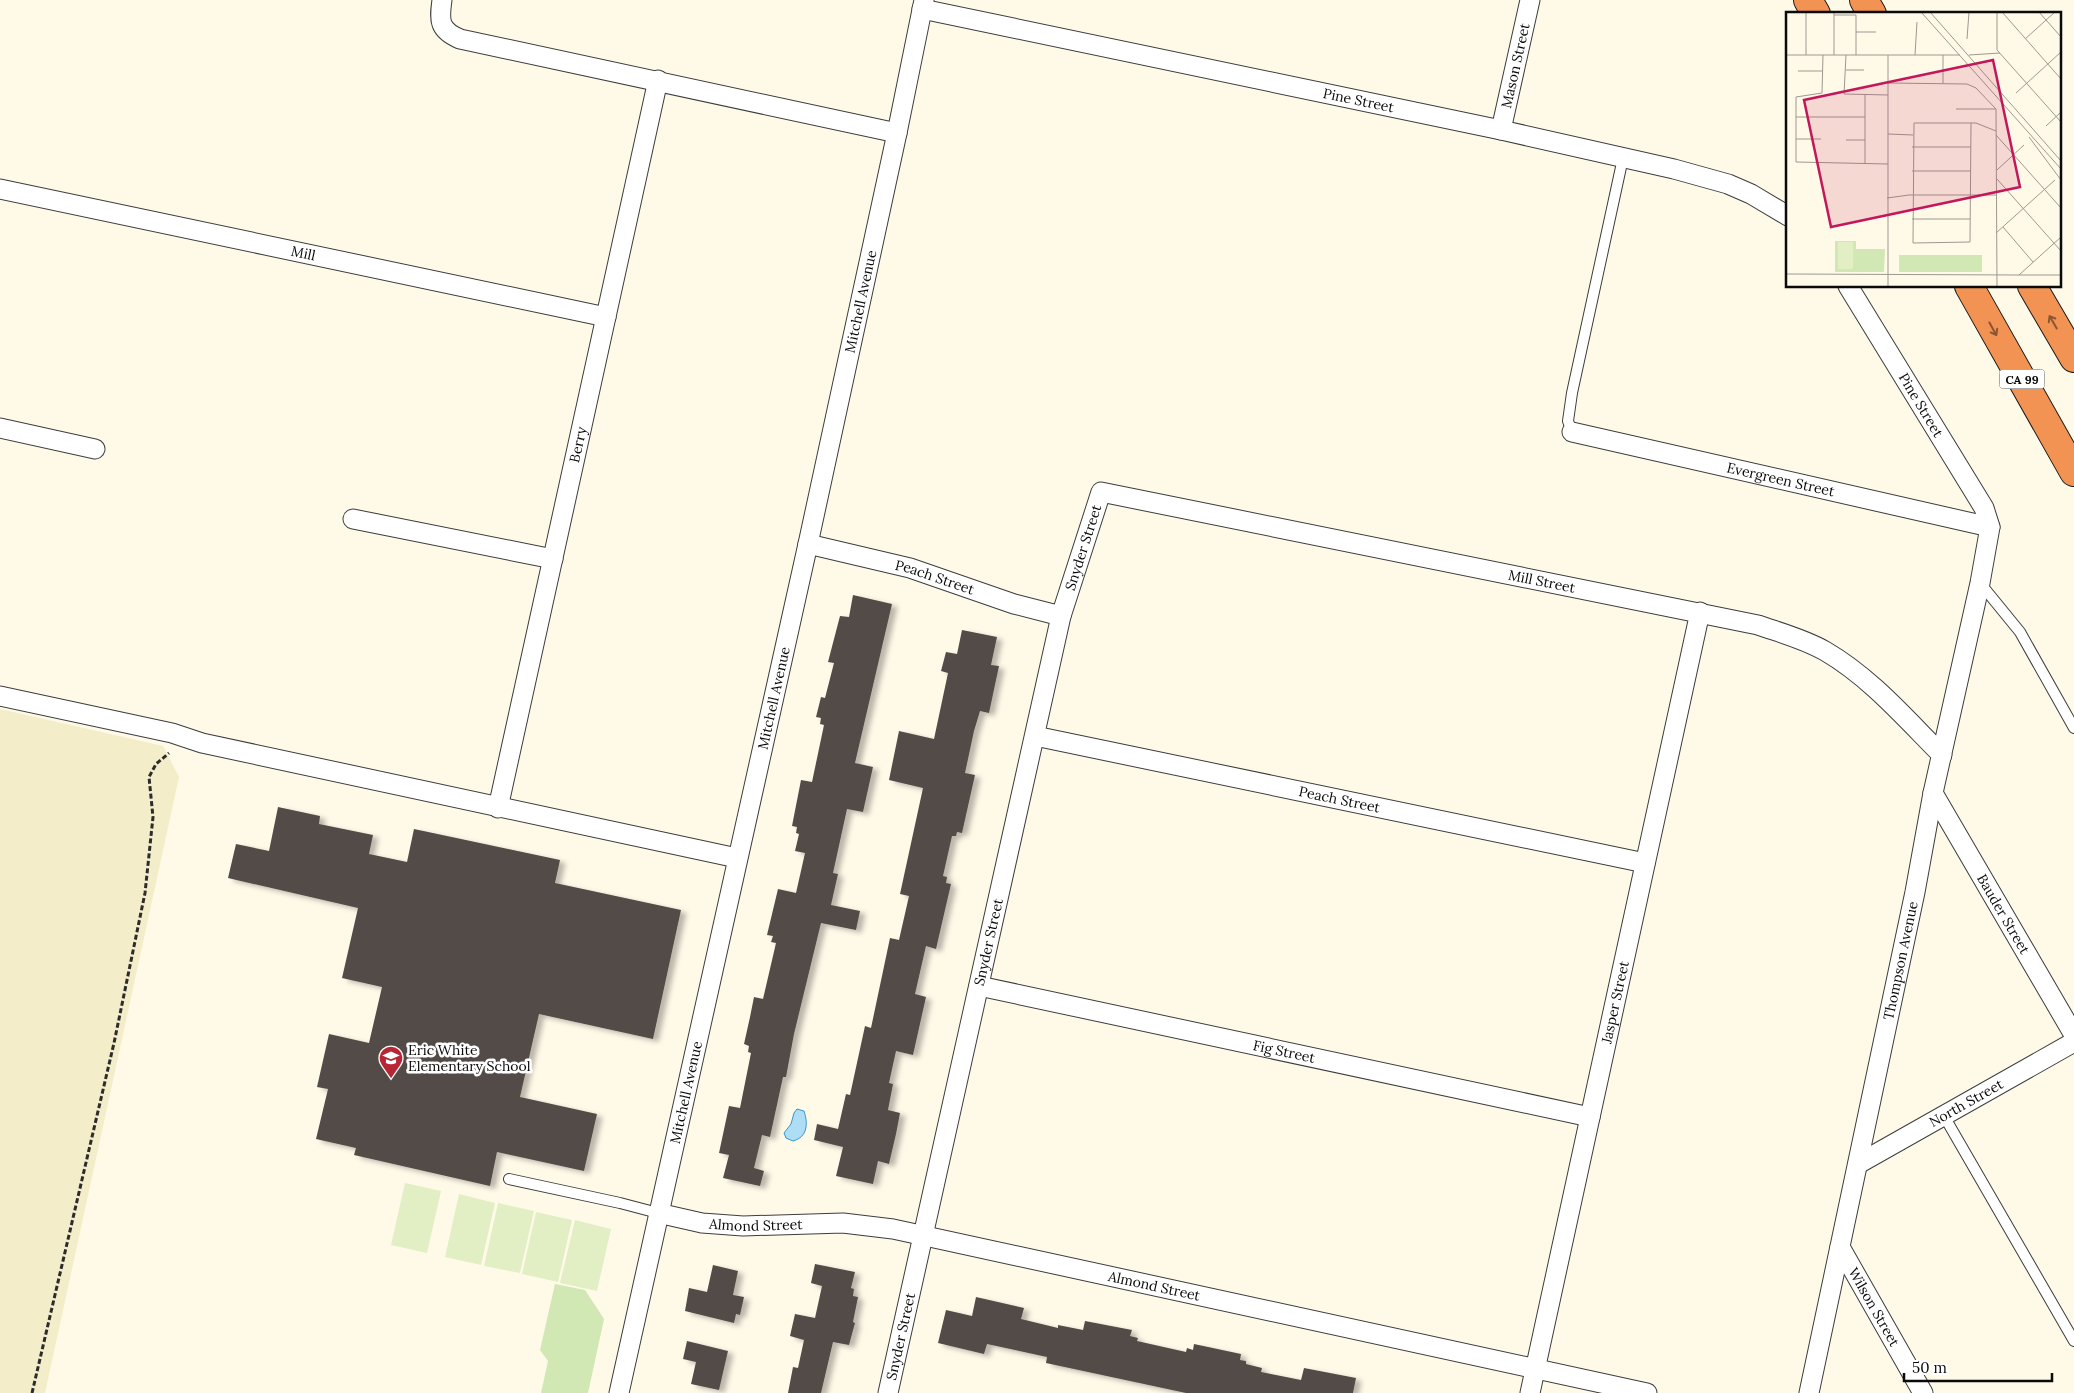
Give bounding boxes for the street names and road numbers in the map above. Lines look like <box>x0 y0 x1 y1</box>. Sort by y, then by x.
street label: Mason Street <box>1497 21 1534 110</box>
street label: Pine Street <box>1322 84 1396 117</box>
street label: Mill <box>290 242 317 264</box>
street label: Mitchell Avenue <box>841 248 880 354</box>
road number: CA 99 <box>2000 369 2044 388</box>
street label: Pine Street <box>1895 370 1948 441</box>
street label: Berry <box>565 425 591 464</box>
street label: Evergreen Street <box>1725 458 1837 501</box>
street label: Snyder Street <box>1061 502 1105 593</box>
street label: Peach Street <box>893 556 977 599</box>
street label: Mill Street <box>1507 566 1577 597</box>
street label: Mitchell Avenue <box>754 645 794 751</box>
street label: Peach Street <box>1297 782 1382 817</box>
street label: Bauder Street <box>1973 871 2034 958</box>
street label: Snyder Street <box>970 896 1007 987</box>
street label: Thompson Avenue <box>1879 899 1922 1022</box>
street label: Jasper Street <box>1597 959 1633 1046</box>
street label: Fig Street <box>1252 1036 1317 1067</box>
street label: Mitchell Avenue <box>666 1039 706 1145</box>
street label: North Street <box>1926 1075 2007 1131</box>
street label: Almond Street <box>707 1214 803 1235</box>
street label: Wilson Street <box>1845 1264 1904 1350</box>
street label: Almond Street <box>1106 1267 1202 1305</box>
street label: Snyder Street <box>882 1290 919 1382</box>

